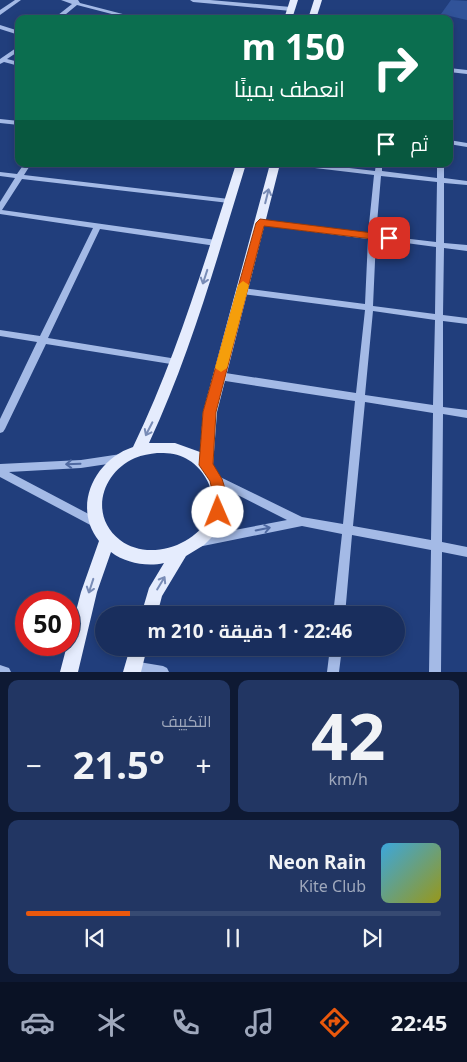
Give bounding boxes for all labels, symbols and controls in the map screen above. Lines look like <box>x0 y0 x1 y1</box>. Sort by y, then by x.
text: 150 m <box>242 23 345 70</box>
icon: right <box>363 35 428 100</box>
text: انعطف يمينًا <box>234 73 345 103</box>
icon: arrive <box>372 130 400 158</box>
text: ثم <box>410 131 428 157</box>
one-way arrow <box>263 189 272 205</box>
pin <box>368 217 410 259</box>
icon: arrive <box>375 224 403 252</box>
one-way arrow <box>199 268 209 284</box>
one-way arrow <box>144 421 153 436</box>
one-way arrow <box>65 459 81 469</box>
position arrow <box>191 485 243 537</box>
one-way arrow <box>254 524 270 533</box>
one-way arrow <box>157 576 167 590</box>
one-way arrow <box>86 578 96 594</box>
speed limit sign: 50 <box>15 591 80 656</box>
text: 22:46 · 1 دقيقة · 210 m <box>148 618 352 644</box>
text: 42 <box>311 691 385 779</box>
text: التكييف <box>161 710 212 732</box>
text: 21.5° <box>73 738 165 790</box>
text: − <box>26 746 42 784</box>
text: + <box>195 746 212 784</box>
text: km/h <box>329 768 368 790</box>
text: Neon Rain <box>268 849 366 875</box>
text: Kite Club <box>299 875 366 897</box>
icon: previous <box>81 924 109 952</box>
icon: pause <box>219 924 247 952</box>
icon: next <box>358 924 386 952</box>
icon: car <box>20 1005 55 1040</box>
icon: climate <box>94 1005 129 1040</box>
icon: phone <box>168 1005 203 1040</box>
icon: music <box>242 1005 277 1040</box>
icon: directions <box>317 1005 352 1040</box>
text: 22:45 <box>391 1007 447 1037</box>

